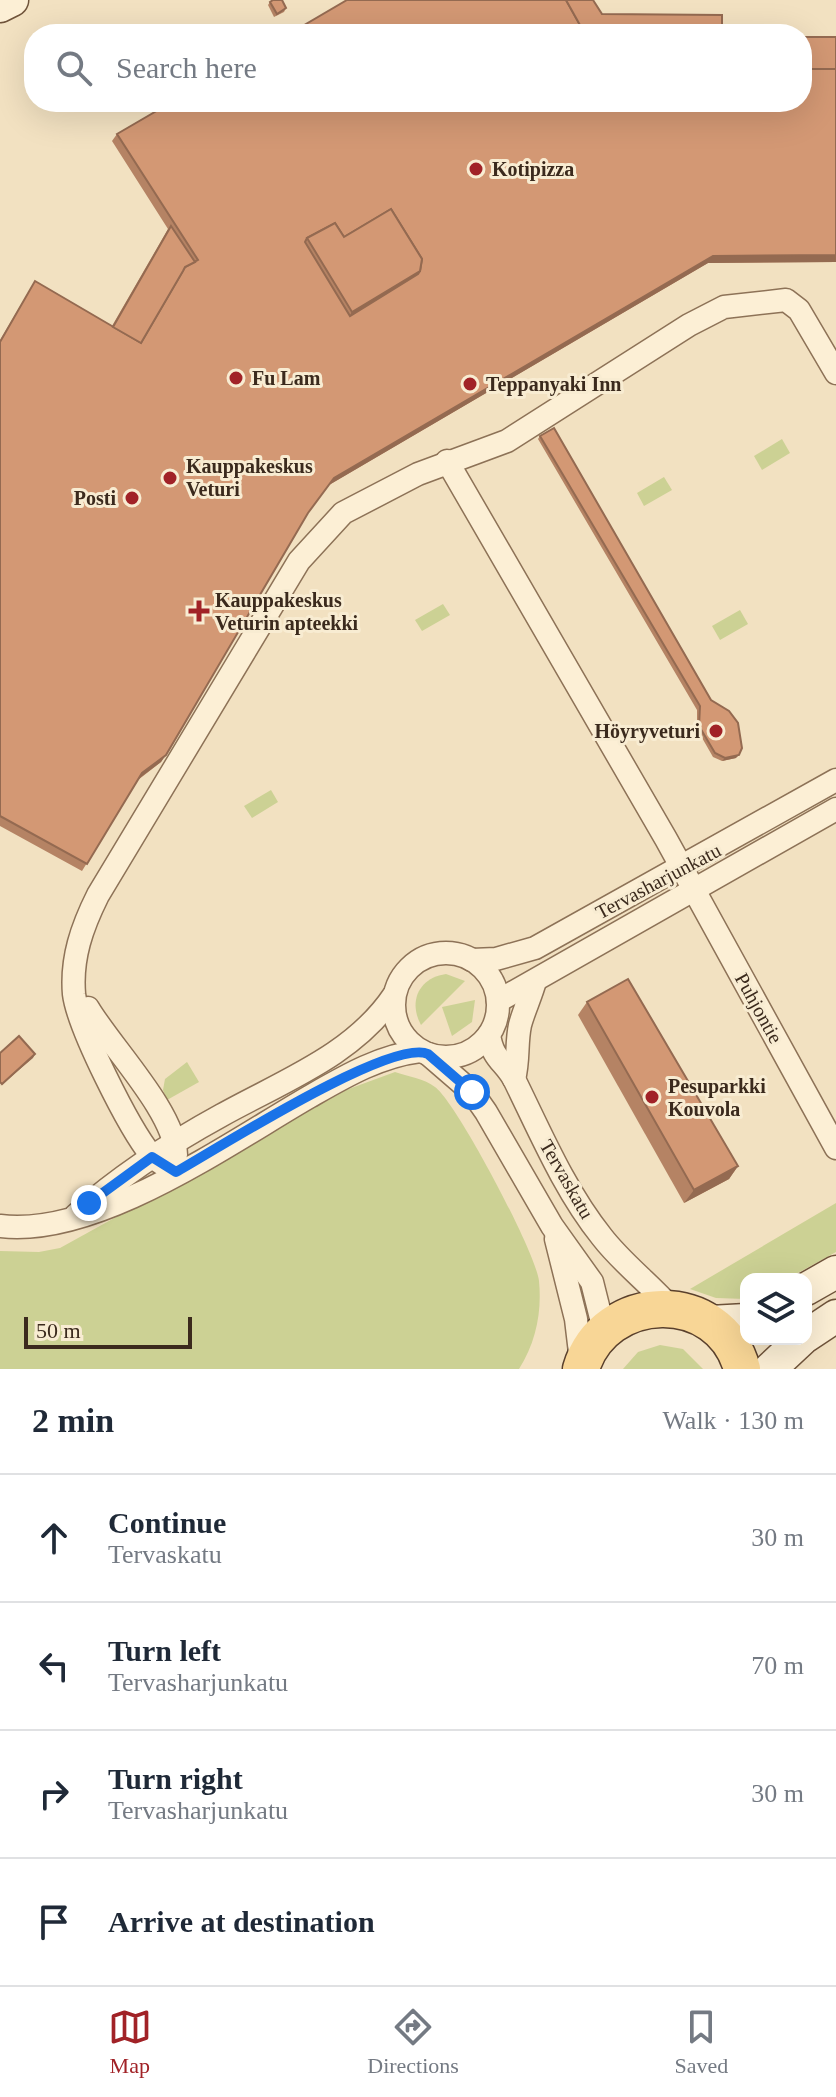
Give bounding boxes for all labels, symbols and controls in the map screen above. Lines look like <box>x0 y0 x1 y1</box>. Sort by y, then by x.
search box <box>24 24 812 112</box>
icon: search <box>52 46 96 90</box>
text: Search here <box>116 51 257 84</box>
place label: Kotipizza <box>492 158 574 181</box>
marker: Kotipizza <box>467 160 485 178</box>
place label: Fu Lam <box>252 367 321 389</box>
marker: Fu Lam <box>227 369 245 387</box>
place label: Teppanyaki Inn <box>486 373 621 396</box>
marker: Teppanyaki Inn <box>461 375 479 393</box>
place label: Kauppakeskus Veturi <box>186 455 313 500</box>
marker: Kauppakeskus Veturi <box>161 469 179 487</box>
place label: Posti <box>74 487 116 509</box>
marker: Posti <box>123 489 141 507</box>
place label: Kauppakeskus Veturin apteekki <box>215 589 359 635</box>
marker: Kauppakeskus Veturin apteekki <box>190 602 208 620</box>
place label: Höyryveturi <box>594 720 700 743</box>
marker: Höyryveturi <box>707 722 725 740</box>
street label: Tervasharjunkatu <box>592 839 725 924</box>
street label: Puhjontie <box>730 969 787 1047</box>
route start <box>454 1074 490 1110</box>
place label: Pesuparkki Kouvola <box>668 1075 766 1120</box>
marker: Pesuparkki Kouvola <box>643 1088 661 1106</box>
street label: Tervaskatu <box>536 1136 598 1222</box>
route end <box>71 1185 107 1221</box>
map controls <box>740 1273 812 1345</box>
button: layers <box>740 1273 812 1345</box>
scale bar <box>24 1313 192 1349</box>
text: 50 m <box>36 1318 81 1343</box>
text: 2 min <box>32 1402 114 1439</box>
text: Walk · 130 m <box>662 1406 804 1435</box>
text: Continue <box>108 1506 226 1539</box>
icon: ahead <box>32 1516 76 1560</box>
text: 30 m <box>751 1523 804 1552</box>
text: Tervaskatu <box>108 1540 222 1569</box>
text: Turn left <box>108 1634 221 1667</box>
icon: left <box>32 1644 76 1688</box>
text: 70 m <box>751 1651 804 1680</box>
text: Tervasharjunkatu <box>108 1668 288 1697</box>
text: Turn right <box>108 1762 243 1795</box>
icon: right <box>32 1772 76 1816</box>
text: 30 m <box>751 1779 804 1808</box>
text: Tervasharjunkatu <box>108 1796 288 1825</box>
icon: arrive <box>32 1900 76 1944</box>
text: Arrive at destination <box>108 1905 375 1938</box>
tab: Map <box>108 2005 152 2079</box>
tab: Directions <box>367 2005 459 2079</box>
tab: Saved <box>674 2005 728 2079</box>

